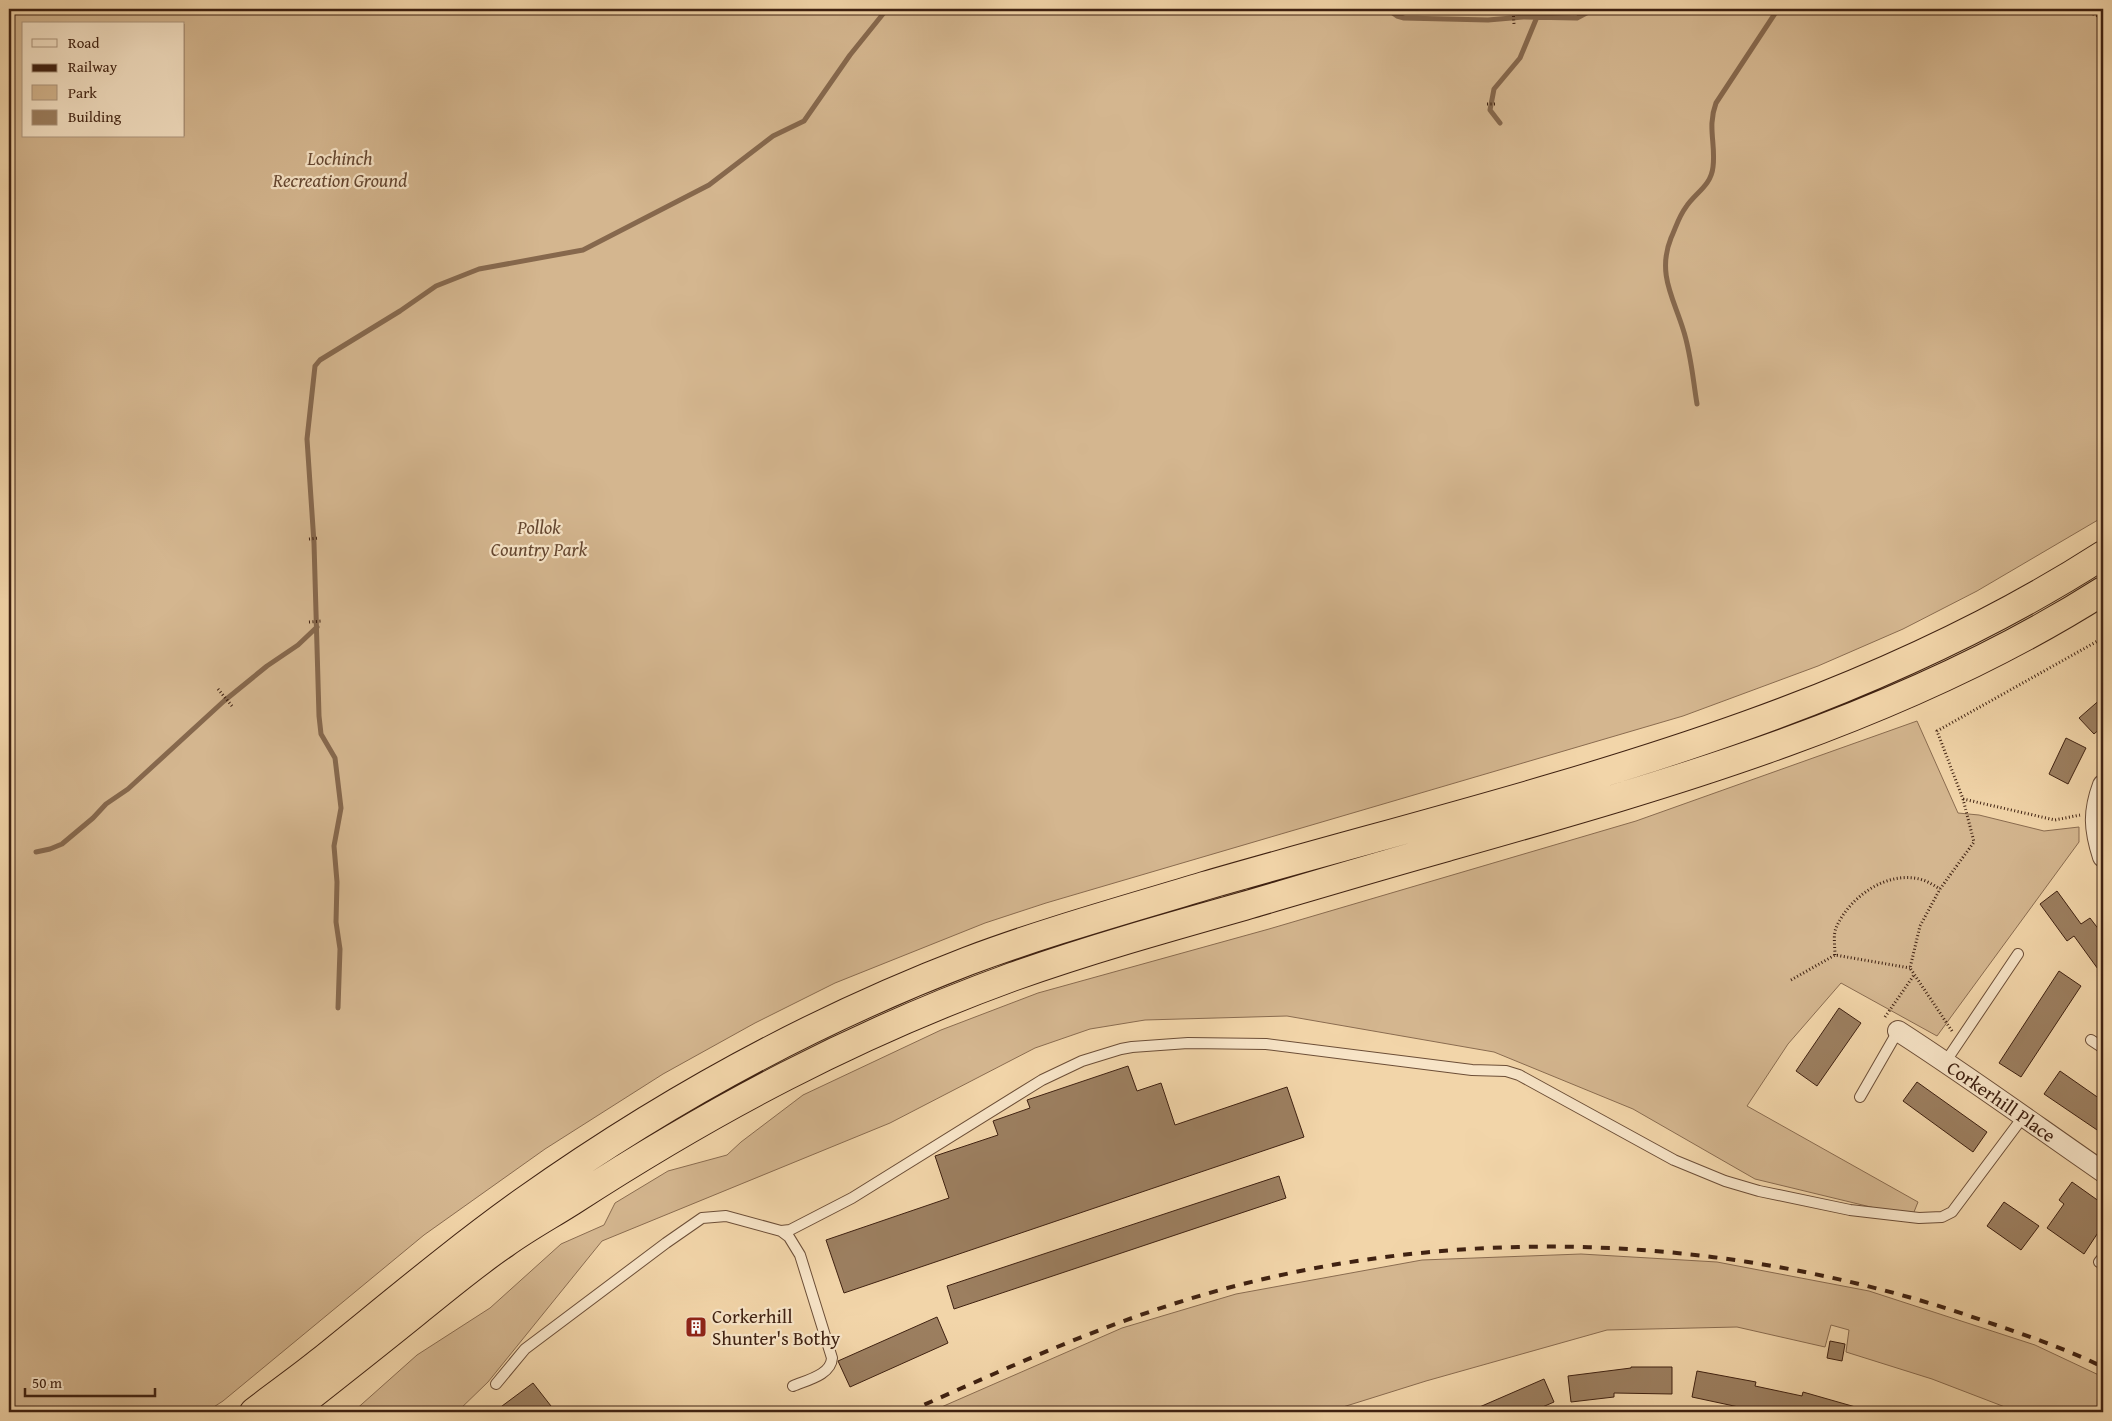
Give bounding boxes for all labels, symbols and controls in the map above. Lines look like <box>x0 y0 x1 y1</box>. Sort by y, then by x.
legend <box>22 22 185 138</box>
text: Road <box>68 32 99 53</box>
text: Railway <box>68 56 118 77</box>
text: Park <box>68 82 97 103</box>
text: Building <box>68 106 122 127</box>
park label: Lochinch Recreation Ground <box>272 144 407 194</box>
park label: Pollok Country Park <box>491 513 587 563</box>
street label: Corkerhill Place <box>1942 1053 2062 1149</box>
place label: Corkerhill Shunter's Bothy <box>712 1302 841 1352</box>
building icon: Corkerhill Shunter's Bothy <box>684 1315 708 1339</box>
scale bar <box>25 1366 155 1398</box>
text: 50 m <box>32 1372 63 1393</box>

